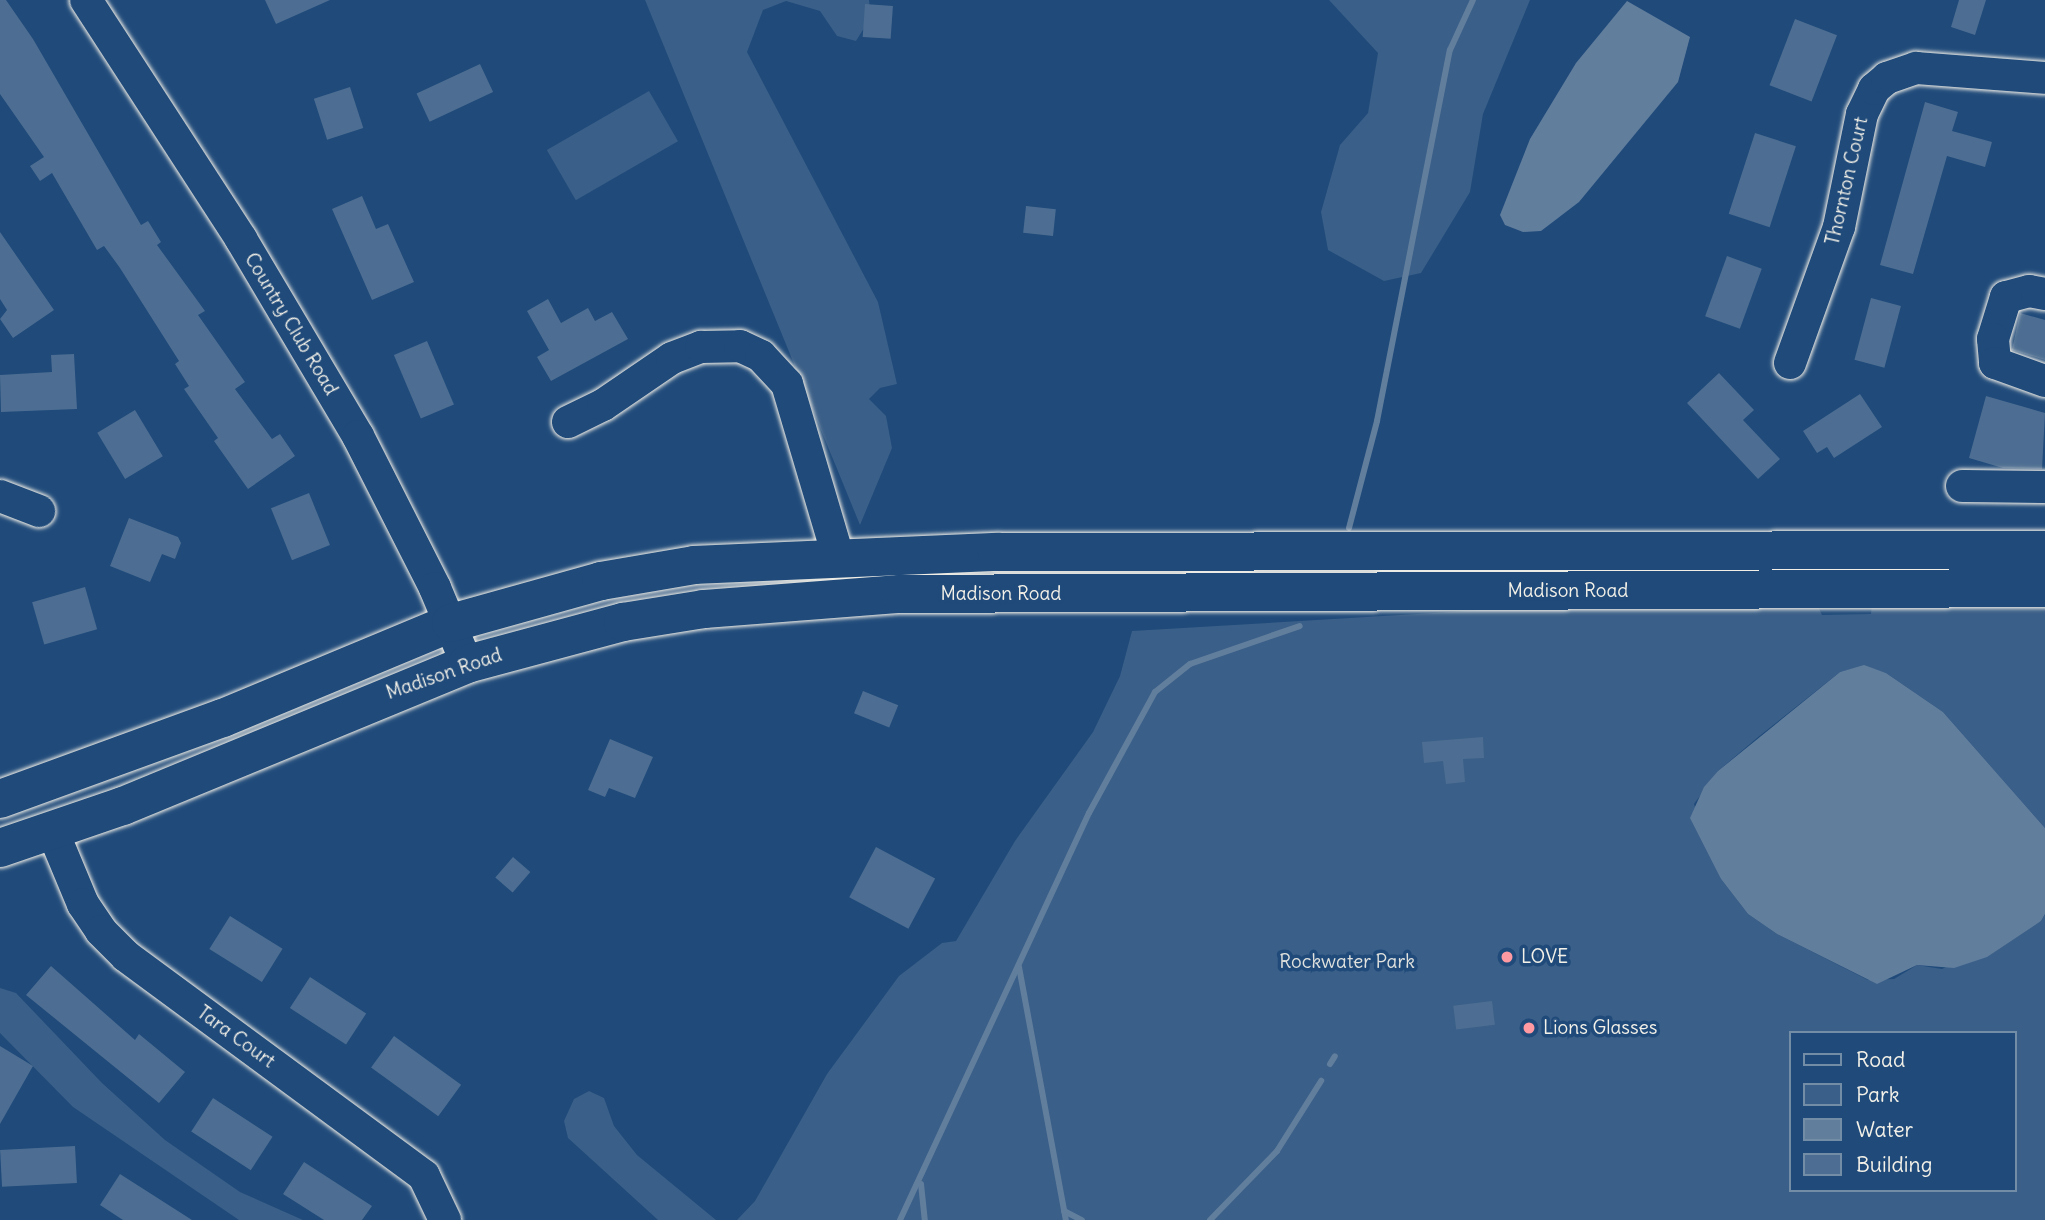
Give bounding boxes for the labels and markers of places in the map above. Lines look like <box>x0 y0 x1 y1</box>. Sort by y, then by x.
place label: LOVE <box>1521 946 1568 968</box>
marker: LOVE <box>1499 949 1515 965</box>
place label: Lions Glasses <box>1543 1017 1657 1039</box>
marker: Lions Glasses <box>1521 1020 1537 1036</box>

